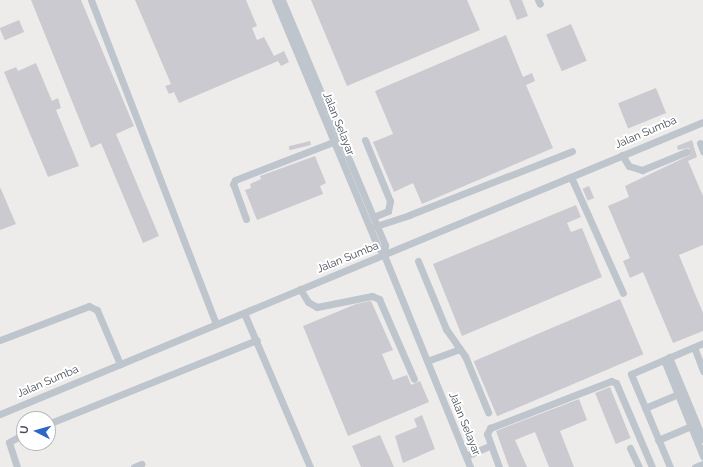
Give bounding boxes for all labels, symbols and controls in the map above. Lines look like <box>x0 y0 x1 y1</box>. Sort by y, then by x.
street label: Jalan Selayar <box>319 90 357 158</box>
street label: Jalan Sumba <box>613 114 679 152</box>
street label: Jalan Sumba <box>315 240 381 276</box>
street label: Jalan Sumba <box>15 363 81 401</box>
street label: Jalan Selayar <box>445 390 483 458</box>
north arrow <box>16 411 56 451</box>
text: U <box>18 425 31 435</box>

